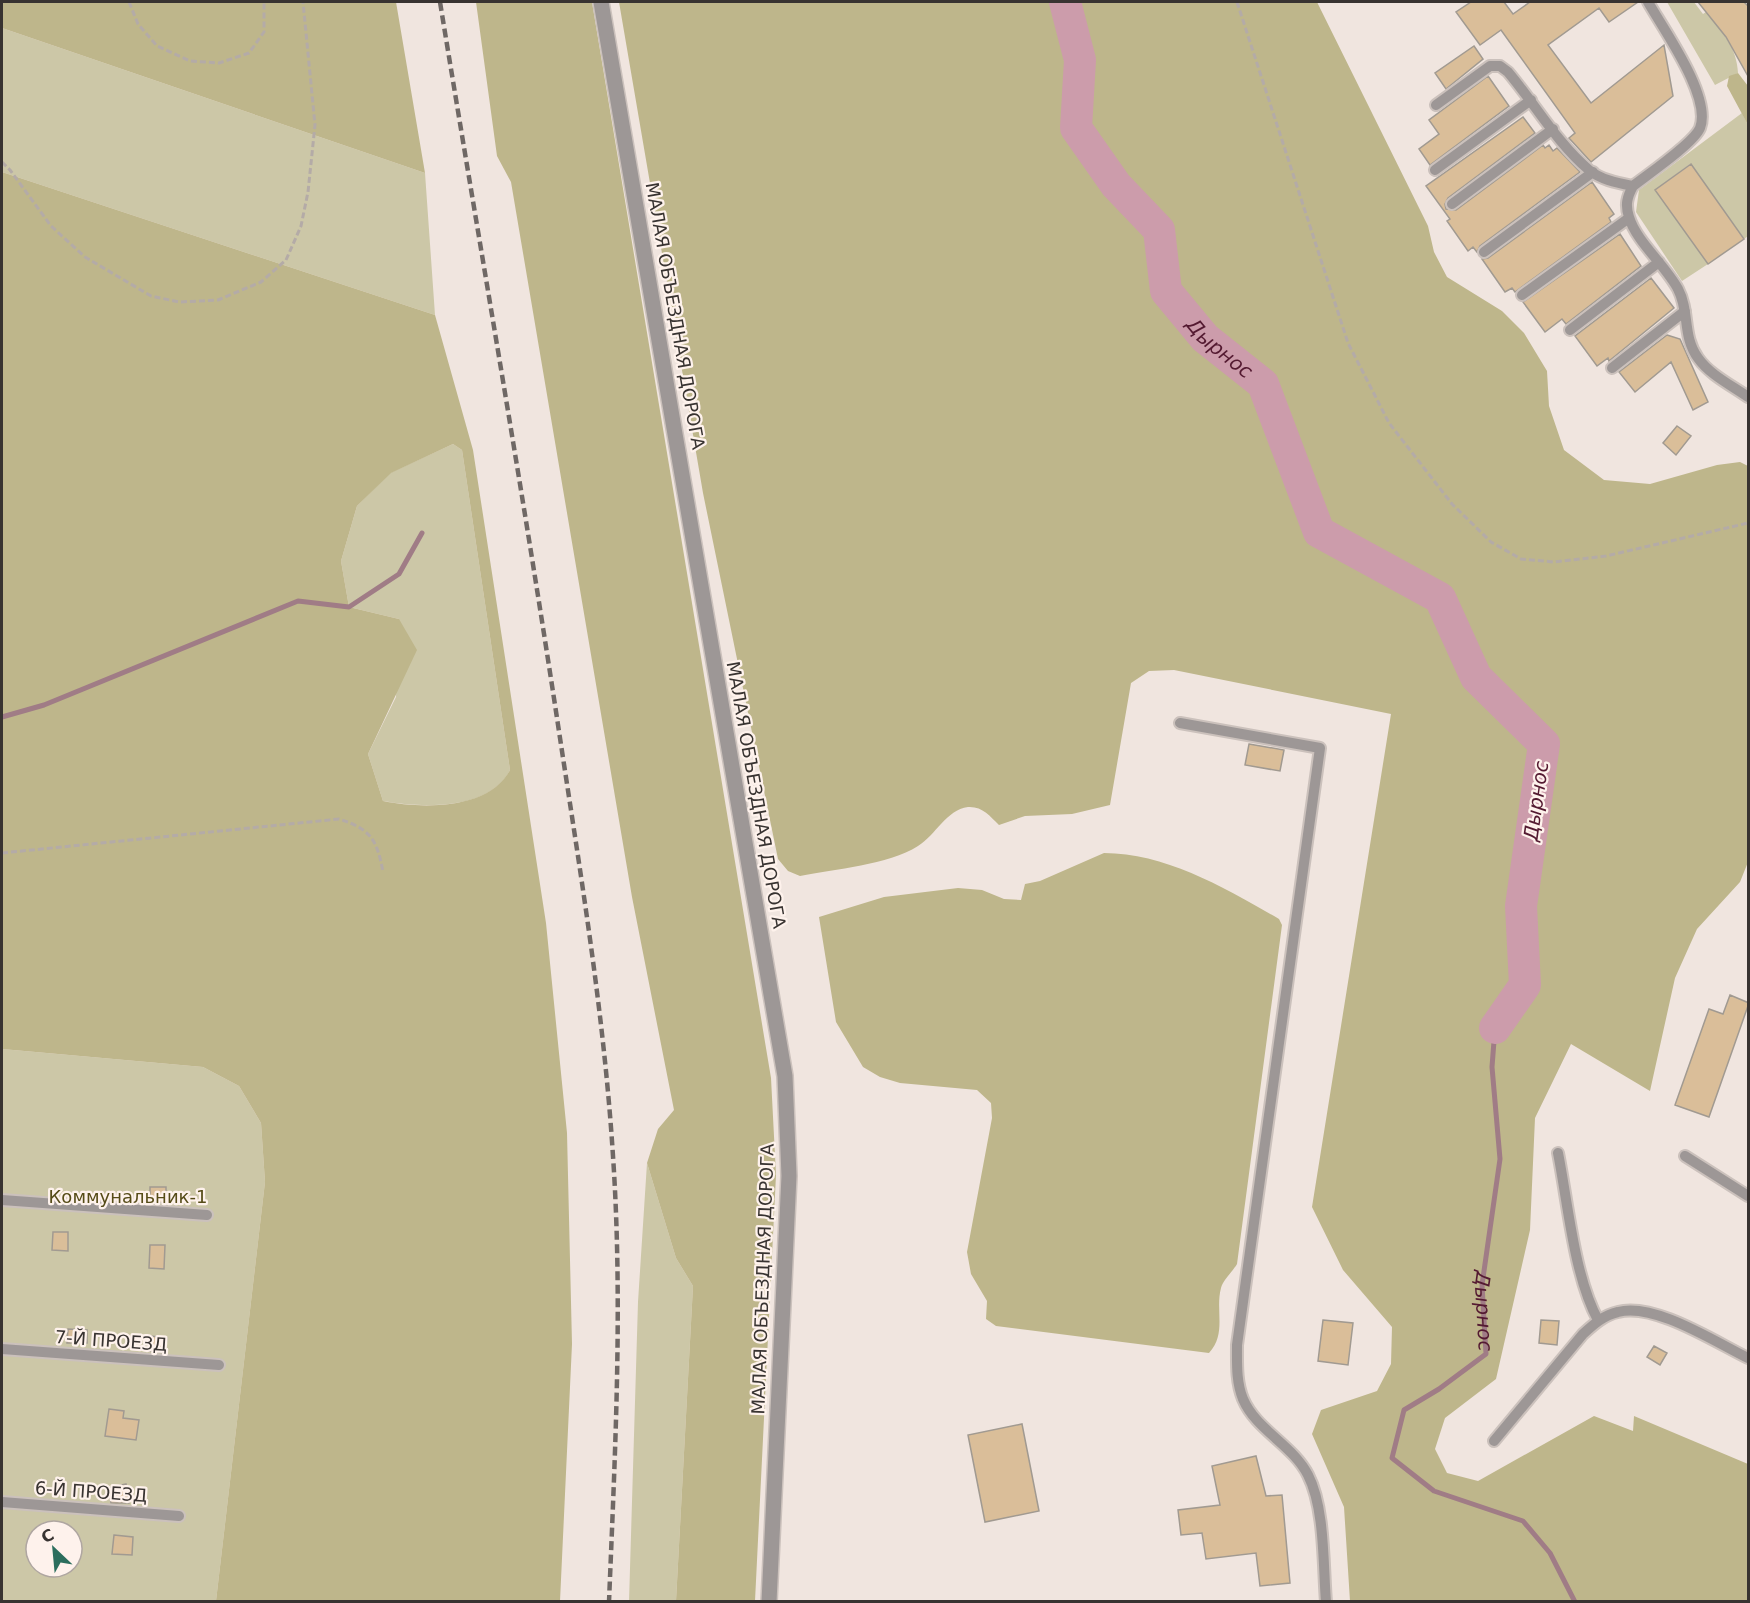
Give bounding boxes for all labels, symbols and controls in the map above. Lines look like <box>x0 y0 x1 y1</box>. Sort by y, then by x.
street label: МАЛАЯ ОБЪЕЗДНАЯ ДОРОГА <box>642 181 709 452</box>
water label: Дырнос <box>1181 312 1258 383</box>
street label: МАЛАЯ ОБЪЕЗДНАЯ ДОРОГА <box>723 660 790 931</box>
water label: Дырнос <box>1518 760 1553 843</box>
street label: МАЛАЯ ОБЪЕЗДНАЯ ДОРОГА <box>747 1143 778 1415</box>
park label: Коммунальник-1 <box>49 1186 207 1207</box>
water label: Дырнос <box>1470 1268 1498 1352</box>
street label: 7-Й ПРОЕЗД <box>54 1326 168 1355</box>
street label: 6-Й ПРОЕЗД <box>34 1477 148 1506</box>
north arrow <box>24 1519 84 1579</box>
text: С <box>38 1525 57 1547</box>

